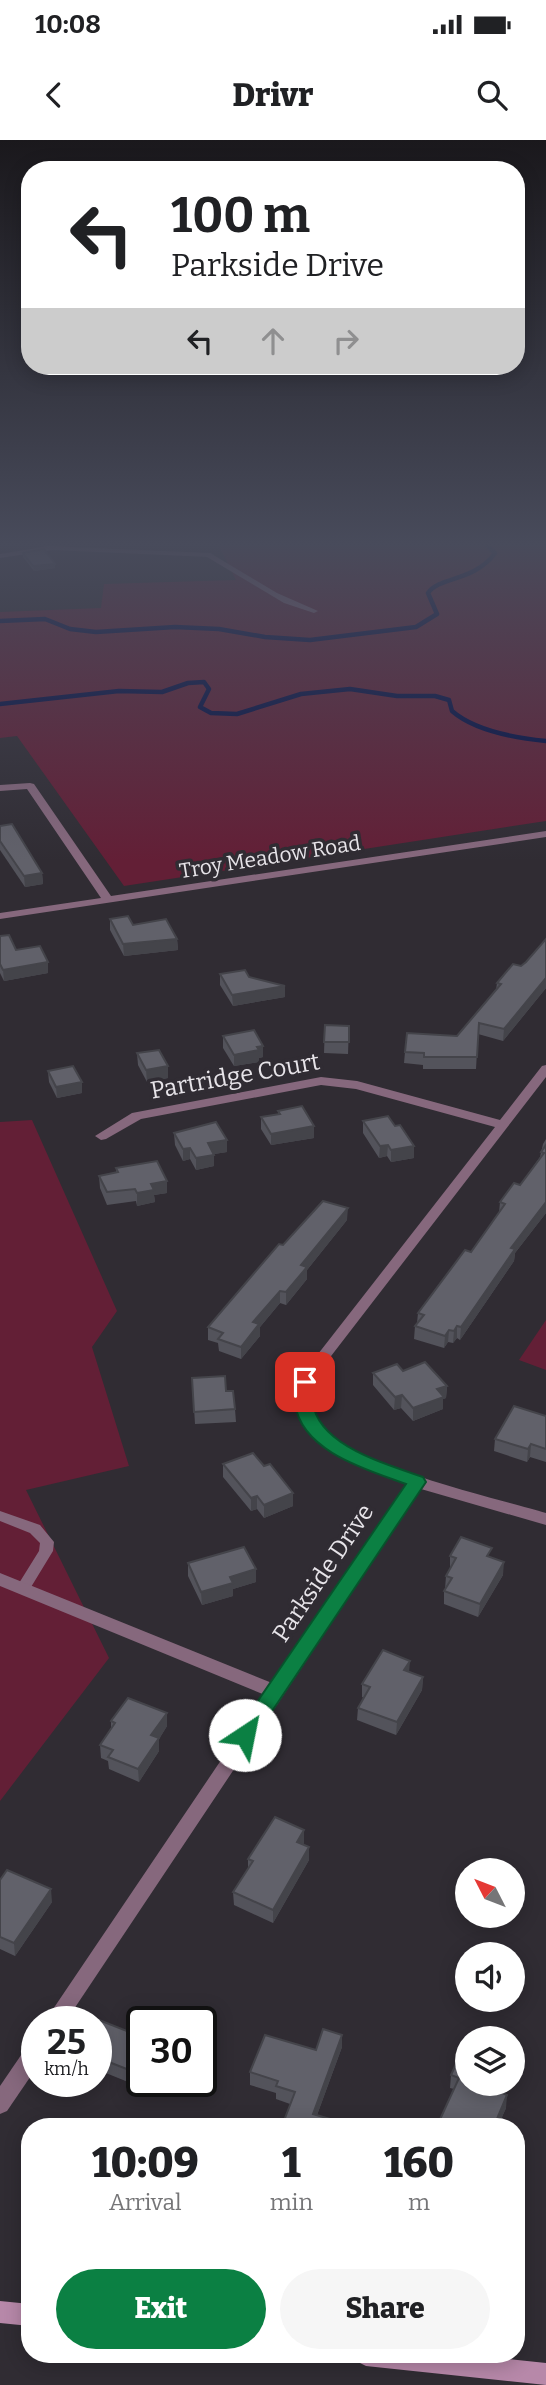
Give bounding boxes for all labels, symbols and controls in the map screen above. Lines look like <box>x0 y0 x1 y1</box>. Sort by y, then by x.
text: 10:08 <box>35 9 101 40</box>
icon: back <box>35 76 73 114</box>
text: Drivr <box>233 76 313 114</box>
icon: search <box>473 76 511 114</box>
text: 100 m <box>171 186 310 245</box>
icon: left <box>56 189 147 280</box>
text: Parkside Drive <box>171 246 384 284</box>
icon: left <box>181 322 219 360</box>
icon: ahead <box>254 322 292 360</box>
icon: right <box>327 322 365 360</box>
street label: Troy Meadow Road <box>177 830 363 884</box>
street label: Partridge Court <box>148 1047 322 1105</box>
pin <box>275 1352 335 1412</box>
icon: arrive <box>286 1363 324 1401</box>
street label: Parkside Drive <box>267 1499 379 1647</box>
position arrow <box>208 1698 282 1772</box>
north arrow <box>455 1858 525 1928</box>
map controls <box>455 1858 525 2096</box>
button: sound <box>455 1942 525 2012</box>
speed limit sign: 30 <box>126 2006 217 2097</box>
text: 25 <box>47 2021 86 2063</box>
button: layers <box>455 2026 525 2096</box>
text: km/h <box>44 2058 89 2080</box>
text: 10:09 <box>92 2138 199 2188</box>
text: 1 <box>282 2138 301 2188</box>
text: 160 <box>384 2138 454 2188</box>
text: Arrival <box>109 2188 182 2216</box>
text: min <box>270 2188 313 2216</box>
text: m <box>408 2188 430 2216</box>
button: Exit <box>56 2269 266 2349</box>
button: Share <box>280 2269 490 2349</box>

